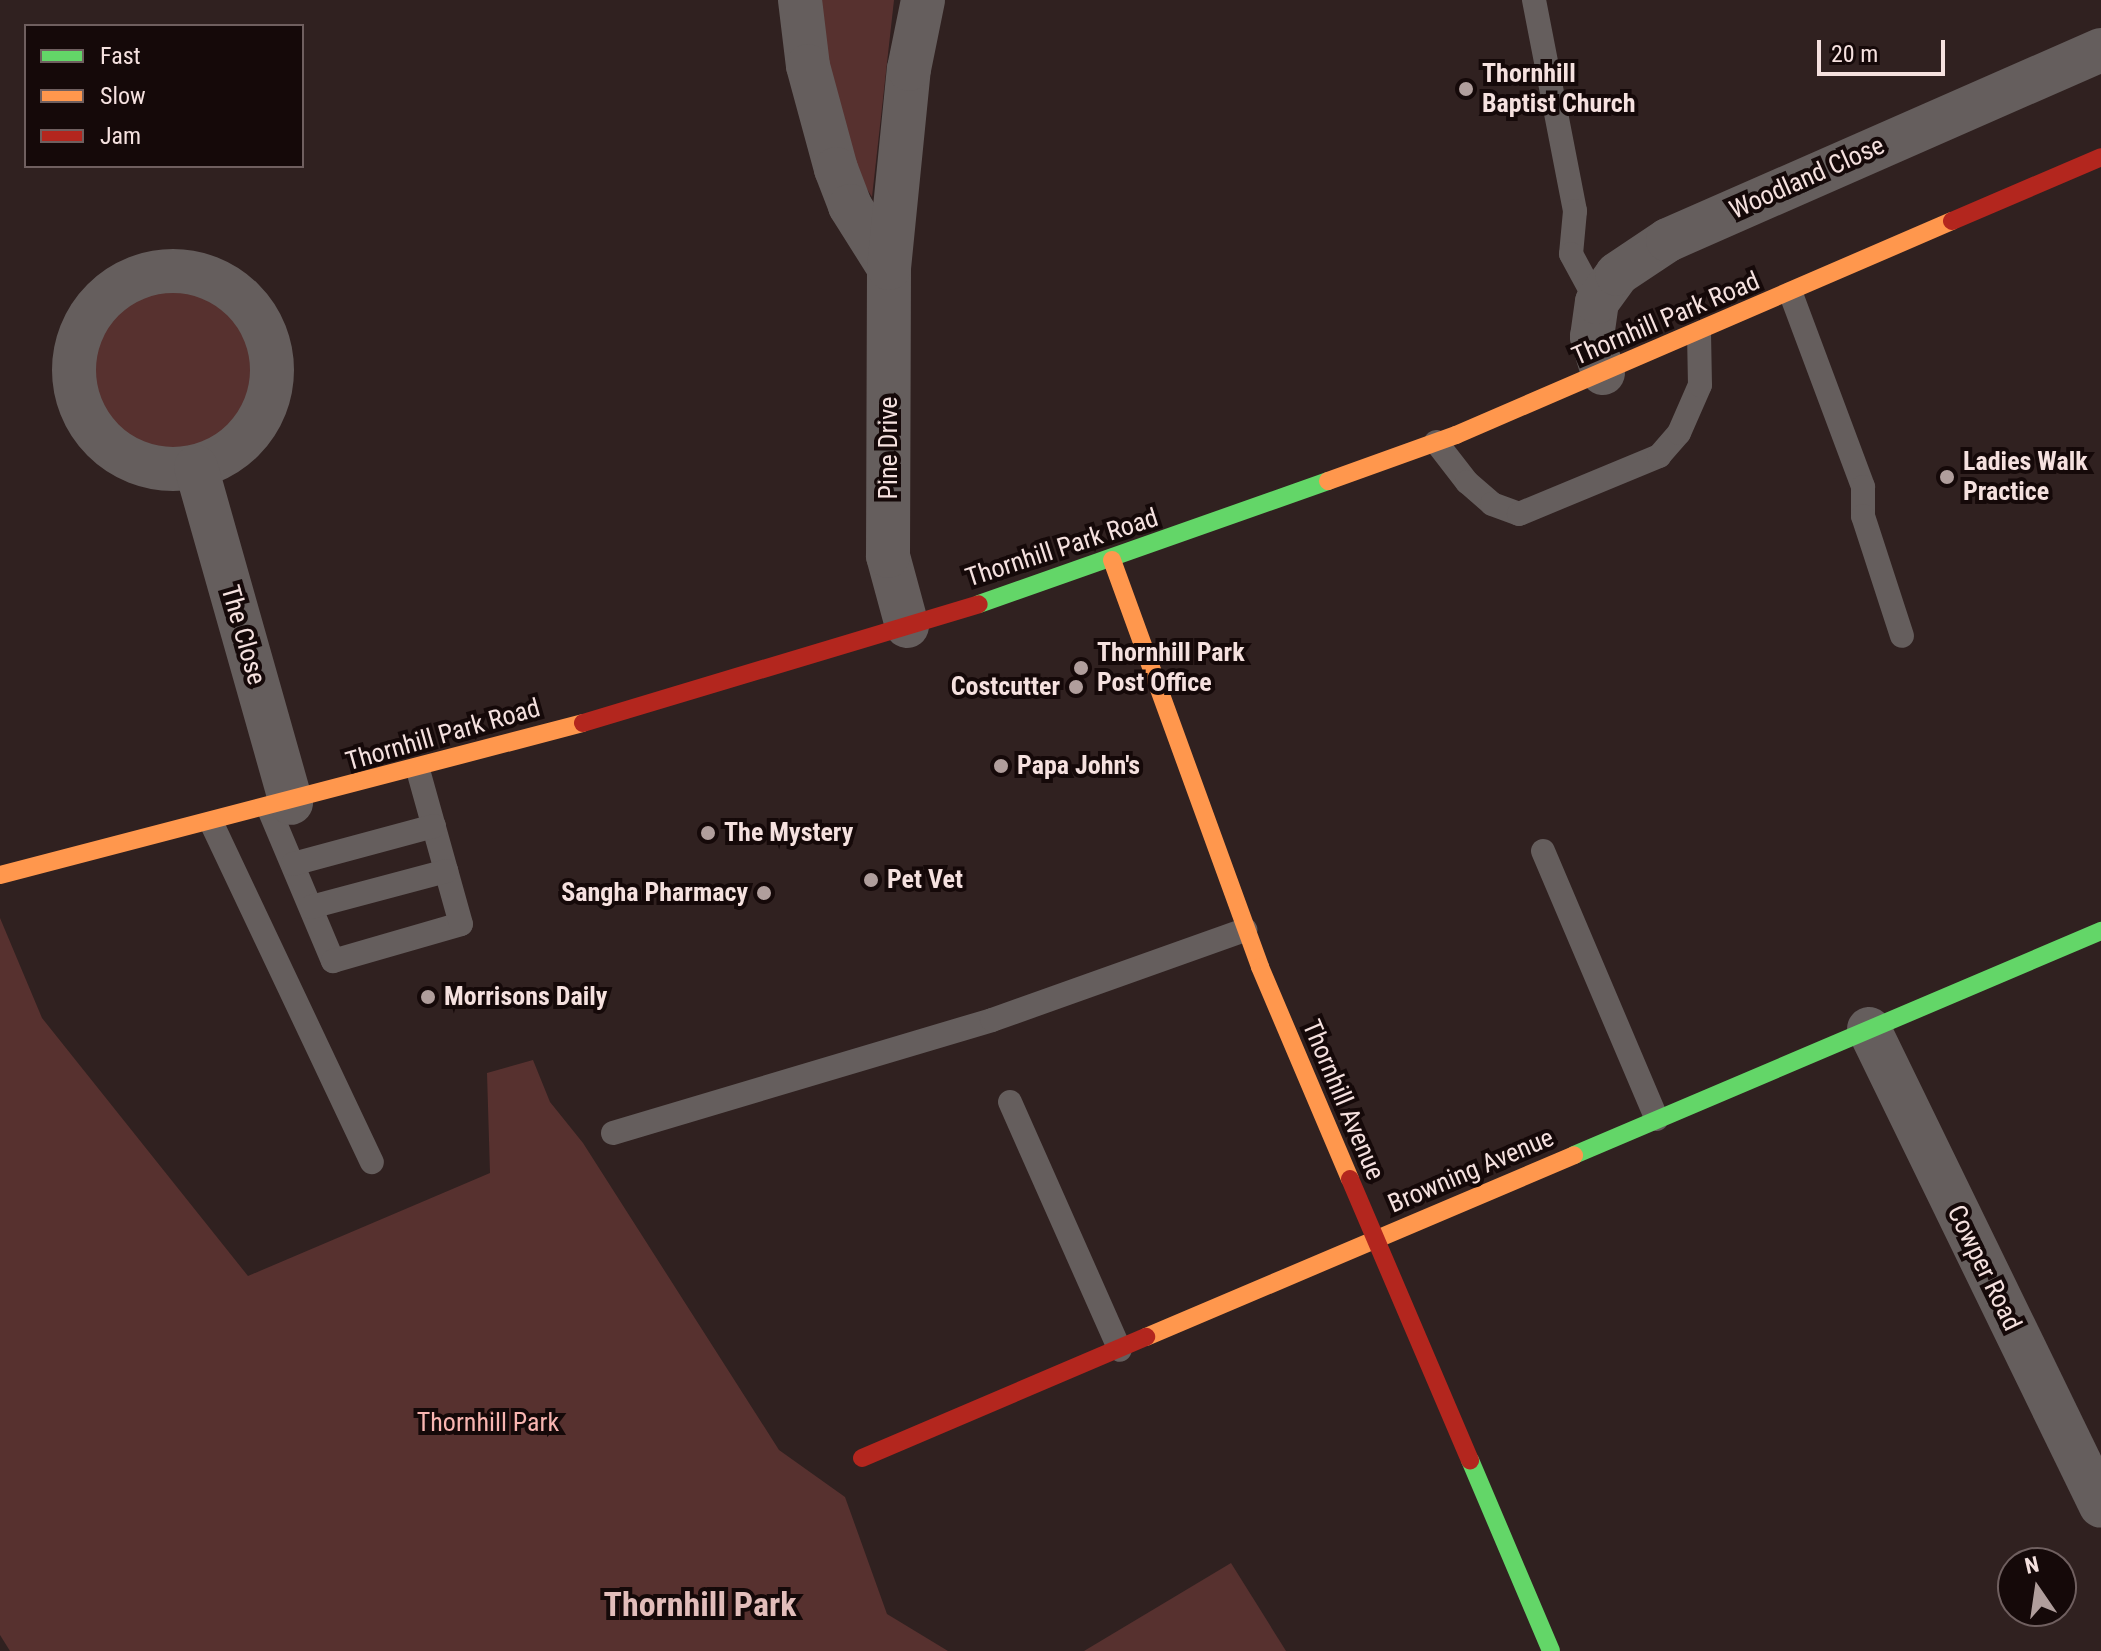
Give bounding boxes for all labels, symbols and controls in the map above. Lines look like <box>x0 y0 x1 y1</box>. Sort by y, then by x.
legend <box>24 24 304 168</box>
scale bar <box>1821 24 1949 74</box>
text: 20 m <box>1831 40 1878 68</box>
text: Fast <box>100 42 141 70</box>
place label: Thornhill Baptist Church <box>1482 58 1636 120</box>
marker: Thornhill Baptist Church <box>1457 80 1475 98</box>
text: Slow <box>100 82 146 110</box>
text: Jam <box>100 122 141 150</box>
street label: Woodland Close <box>1725 130 1889 226</box>
street label: Thornhill Park Road <box>1568 265 1764 373</box>
street label: Pine Drive <box>873 397 905 499</box>
place label: Ladies Walk Practice <box>1963 446 2088 508</box>
marker: Ladies Walk Practice <box>1938 468 1956 486</box>
street label: Thornhill Park Road <box>962 502 1162 594</box>
street label: The Close <box>214 582 272 688</box>
place label: Thornhill Park Post Office <box>1097 637 1245 698</box>
marker: Thornhill Park Post Office <box>1072 659 1090 677</box>
place label: Costcutter <box>951 671 1060 703</box>
marker: Costcutter <box>1067 678 1085 696</box>
street label: Thornhill Park Road <box>342 692 544 778</box>
place label: Papa John's <box>1017 750 1140 782</box>
marker: Papa John's <box>992 757 1010 775</box>
place label: The Mystery <box>724 817 853 849</box>
marker: The Mystery <box>699 824 717 842</box>
place label: Pet Vet <box>887 864 963 896</box>
marker: Pet Vet <box>862 871 880 889</box>
place label: Sangha Pharmacy <box>561 877 748 909</box>
marker: Sangha Pharmacy <box>755 884 773 902</box>
place label: Morrisons Daily <box>444 981 607 1013</box>
marker: Morrisons Daily <box>419 988 437 1006</box>
street label: Thornhill Avenue <box>1295 1015 1391 1185</box>
street label: Browning Avenue <box>1384 1122 1558 1220</box>
street label: Cowper Road <box>1940 1200 2028 1336</box>
park label: Thornhill Park <box>417 1407 559 1439</box>
north arrow <box>1997 1547 2077 1627</box>
text: N <box>2023 1551 2041 1579</box>
district label: Thornhill Park <box>603 1585 797 1625</box>

